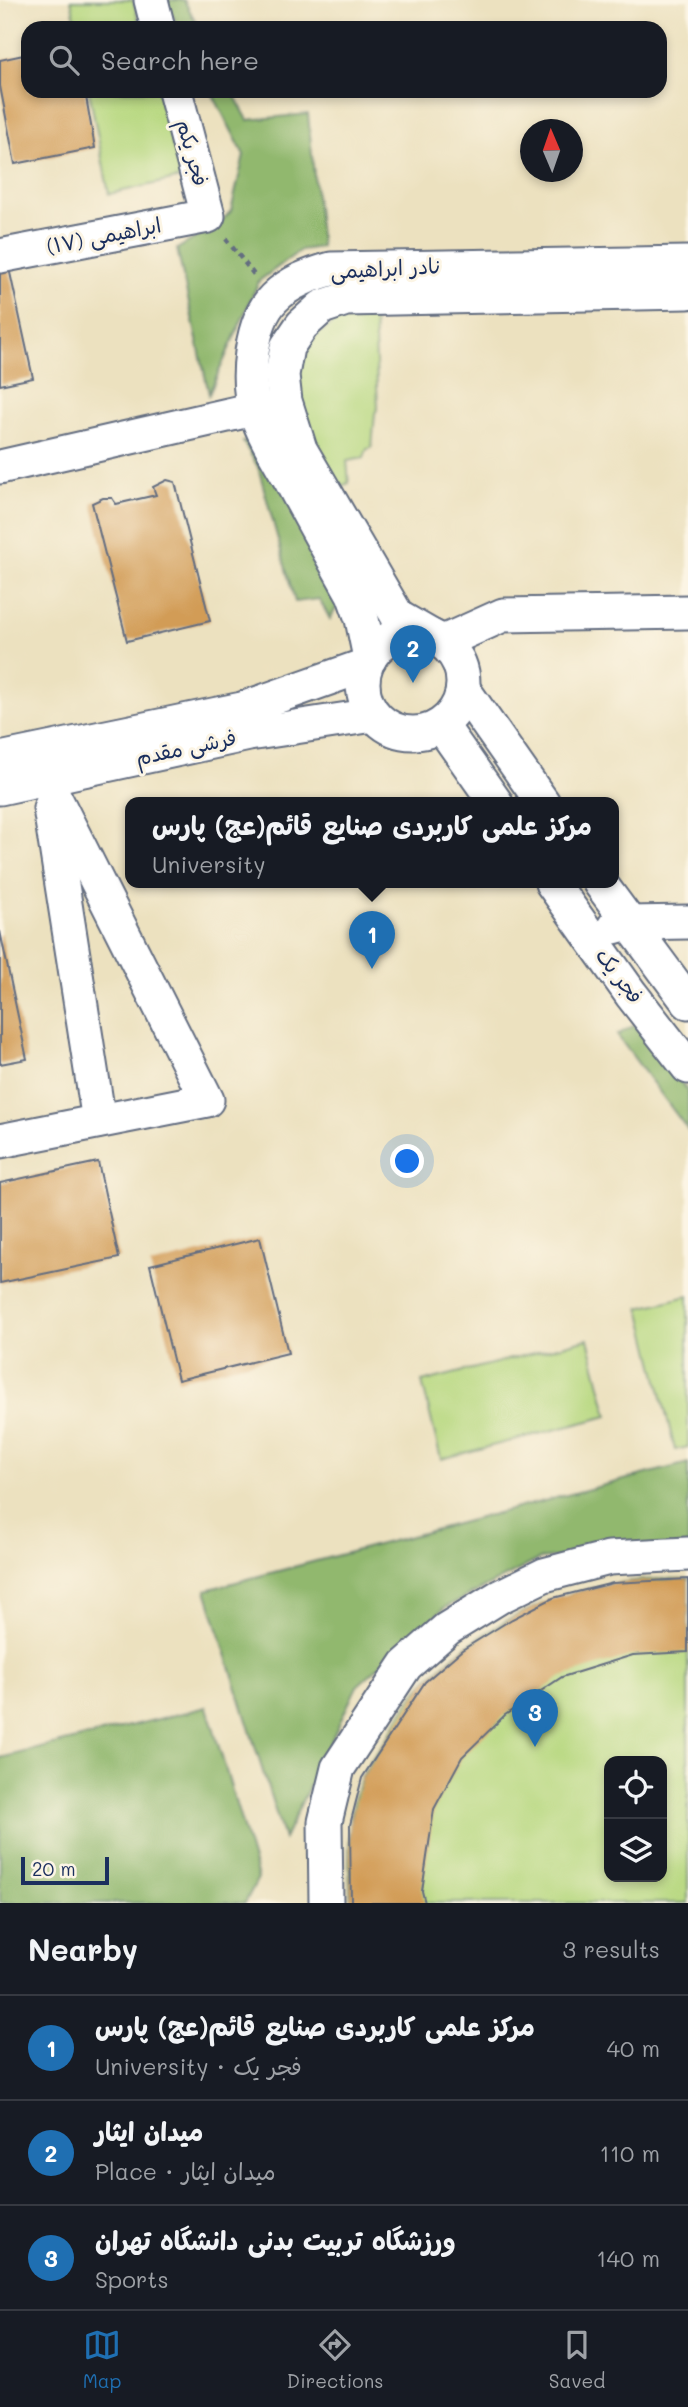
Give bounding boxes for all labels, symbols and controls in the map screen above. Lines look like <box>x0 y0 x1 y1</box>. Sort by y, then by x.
search box <box>21 21 667 98</box>
icon: search <box>45 41 83 79</box>
text: Search here <box>101 43 259 77</box>
street label: فجر یکم <box>168 116 215 190</box>
north arrow <box>520 119 583 182</box>
street label: ابراهیمی (۱۷) <box>44 210 164 261</box>
street label: نادر ابراهیمی <box>330 251 442 286</box>
pin: 2 <box>390 625 436 683</box>
street label: فرشی مقدم <box>133 723 239 774</box>
popup <box>125 797 619 888</box>
text: مرکز علمی کاربردی صنایع قائم(عج) پارس <box>152 808 592 842</box>
text: University <box>152 849 265 879</box>
pin: 1 <box>349 911 395 969</box>
street label: فجر یک <box>591 942 650 1008</box>
your location <box>390 1144 424 1178</box>
pin: 3 <box>512 1689 558 1747</box>
map controls <box>604 1756 667 1882</box>
button: locate <box>604 1756 667 1819</box>
button: layers <box>604 1819 667 1882</box>
scale bar <box>21 1854 108 1886</box>
text: 20 m <box>32 1856 76 1881</box>
text: Nearby <box>28 1929 138 1969</box>
text: 3 results <box>563 1934 660 1964</box>
text: مرکز علمی کاربردی صنایع قائم(عج) پارس <box>95 2009 535 2043</box>
text: 1 <box>46 2033 56 2063</box>
text: 40 m <box>607 2033 660 2063</box>
text: University · فجر یک <box>95 2051 302 2081</box>
text: میدان ایثار <box>95 2114 203 2148</box>
text: 2 <box>45 2138 57 2168</box>
text: 110 m <box>600 2138 660 2168</box>
text: Place · میدان ایثار <box>95 2156 276 2186</box>
text: ورزشگاه تربیت بدنی دانشگاه تهران <box>95 2223 456 2257</box>
text: 3 <box>44 2243 58 2273</box>
text: 140 m <box>596 2243 660 2273</box>
text: Sports <box>95 2264 169 2294</box>
tab: Map <box>83 2326 121 2393</box>
tab: Directions <box>287 2326 383 2393</box>
tab: Saved <box>549 2326 605 2393</box>

